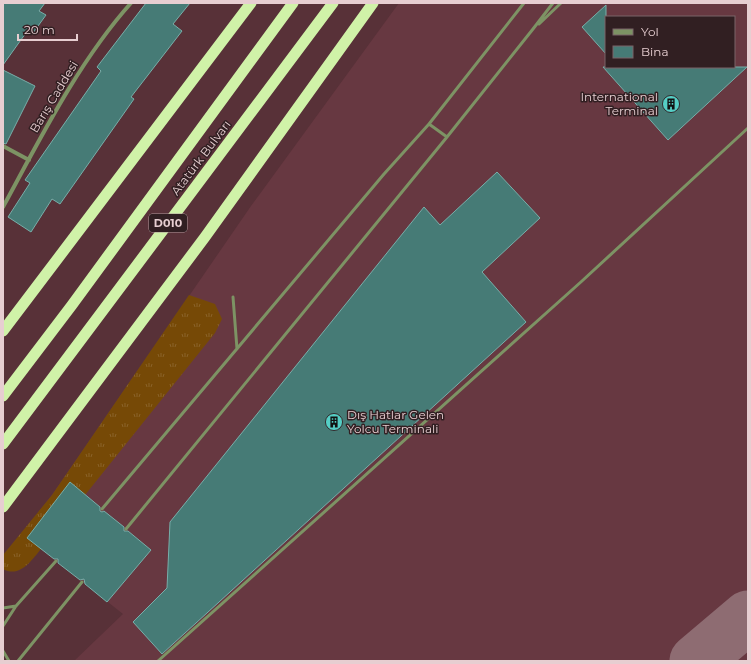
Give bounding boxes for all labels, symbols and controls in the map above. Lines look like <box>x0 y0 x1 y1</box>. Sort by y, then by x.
scale bar <box>18 16 77 42</box>
legend <box>605 16 735 68</box>
text: 20 m <box>24 22 55 37</box>
text: Yol <box>641 24 659 39</box>
text: Bina <box>641 44 668 59</box>
street label: Barış Caddesi <box>26 58 81 135</box>
place label: International Terminal <box>580 89 658 118</box>
building icon: International Terminal <box>661 94 681 114</box>
street label: Atatürk Bulvarı <box>168 117 234 198</box>
road number: D010 <box>149 214 187 232</box>
place label: Dış Hatlar Gelen Yolcu Terminali <box>347 407 444 436</box>
building icon: Dış Hatlar Gelen Yolcu Terminali <box>324 412 344 432</box>

